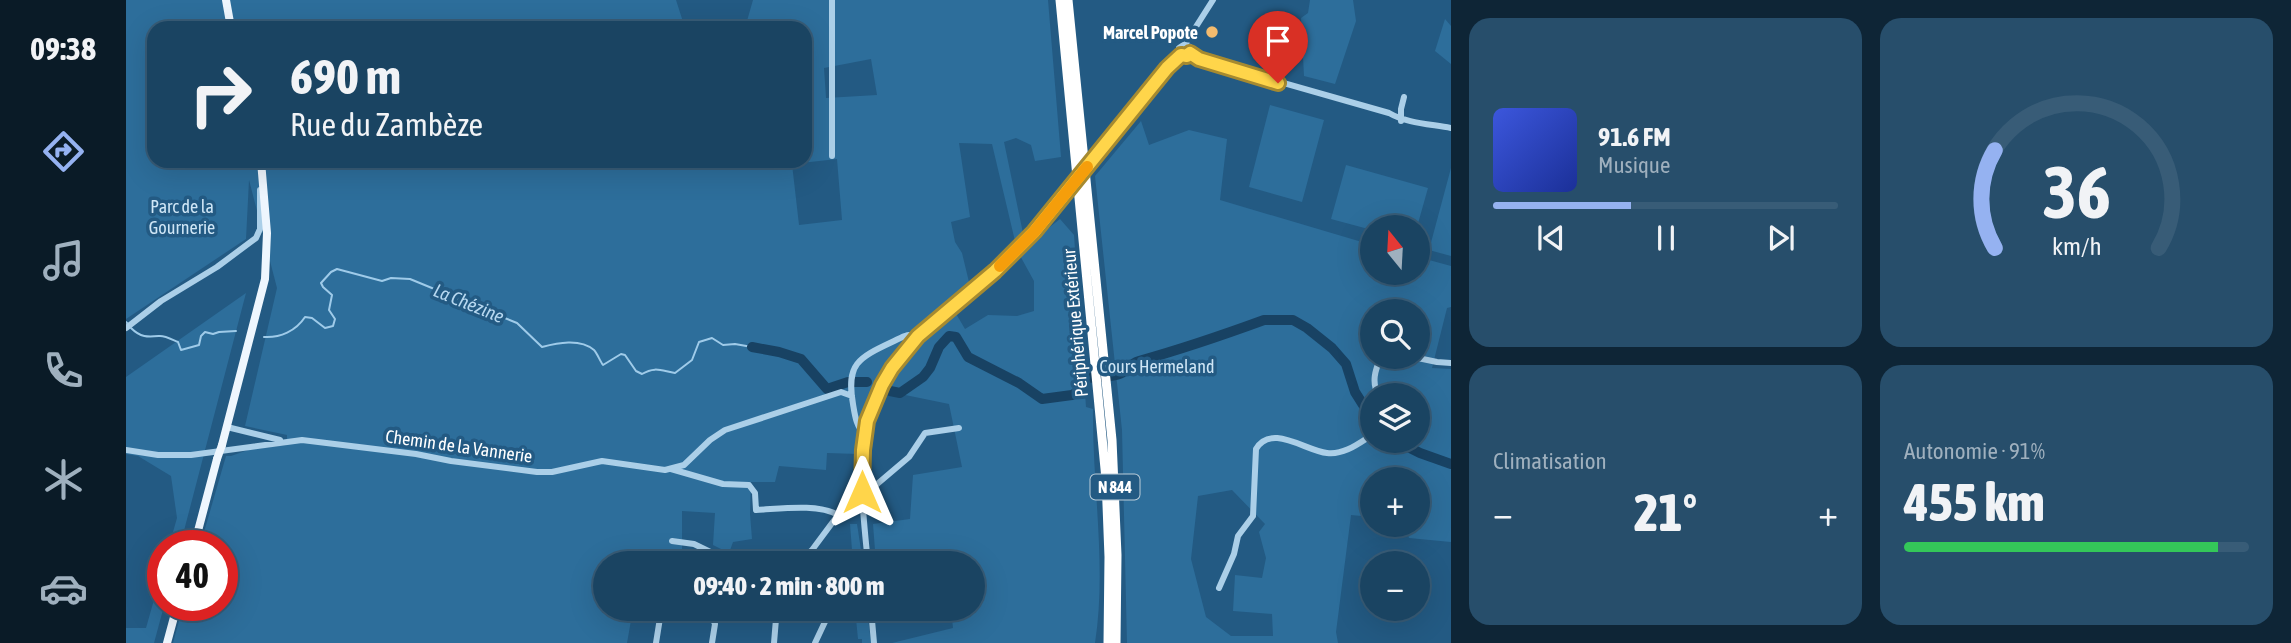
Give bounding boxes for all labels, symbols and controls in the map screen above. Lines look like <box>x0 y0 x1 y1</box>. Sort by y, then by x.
pin <box>1248 11 1308 83</box>
place label: Marcel Popote <box>1103 22 1198 43</box>
icon: arrive <box>1259 22 1297 60</box>
marker: Marcel Popote <box>1204 24 1220 40</box>
text: 09:38 <box>30 30 96 67</box>
text: 690 m <box>290 48 401 104</box>
icon: right <box>175 49 266 140</box>
text: Rue du Zambèze <box>290 106 483 143</box>
text: 91.6 FM <box>1598 122 1671 152</box>
icon: directions <box>39 127 88 176</box>
text: 36 <box>2042 151 2111 234</box>
text: Musique <box>1598 152 1670 178</box>
park label: Parc de la Gournerie <box>149 196 215 238</box>
north arrow <box>1360 215 1430 285</box>
map controls <box>1360 215 1430 621</box>
icon: previous <box>1532 219 1570 257</box>
icon: pause <box>1647 219 1685 257</box>
icon: next <box>1762 219 1800 257</box>
text: km/h <box>2052 232 2101 260</box>
icon: music <box>39 236 88 285</box>
street label: Périphérique Extérieur <box>1058 247 1092 398</box>
water label: La Chézine <box>430 279 508 327</box>
button: search <box>1360 299 1430 369</box>
icon: phone <box>39 346 88 395</box>
park label: Cours Hermeland <box>1100 356 1214 377</box>
button: layers <box>1360 383 1430 453</box>
street label: Chemin de la Vannerie <box>384 425 534 467</box>
text: Autonomie · 91% <box>1904 438 2045 464</box>
text: Climatisation <box>1493 448 1607 474</box>
icon: climate <box>39 455 88 504</box>
position arrow <box>825 455 899 529</box>
button: + <box>1360 467 1430 537</box>
text: 455 km <box>1904 472 2045 532</box>
road number: N 844 <box>1090 474 1140 500</box>
text: 21° <box>1634 482 1697 542</box>
text: − <box>1493 491 1513 534</box>
text: + <box>1818 491 1838 534</box>
speed limit sign: 40 <box>147 530 238 621</box>
button: − <box>1360 551 1430 621</box>
icon: car <box>39 564 88 613</box>
text: 09:40 · 2 min · 800 m <box>694 571 884 601</box>

